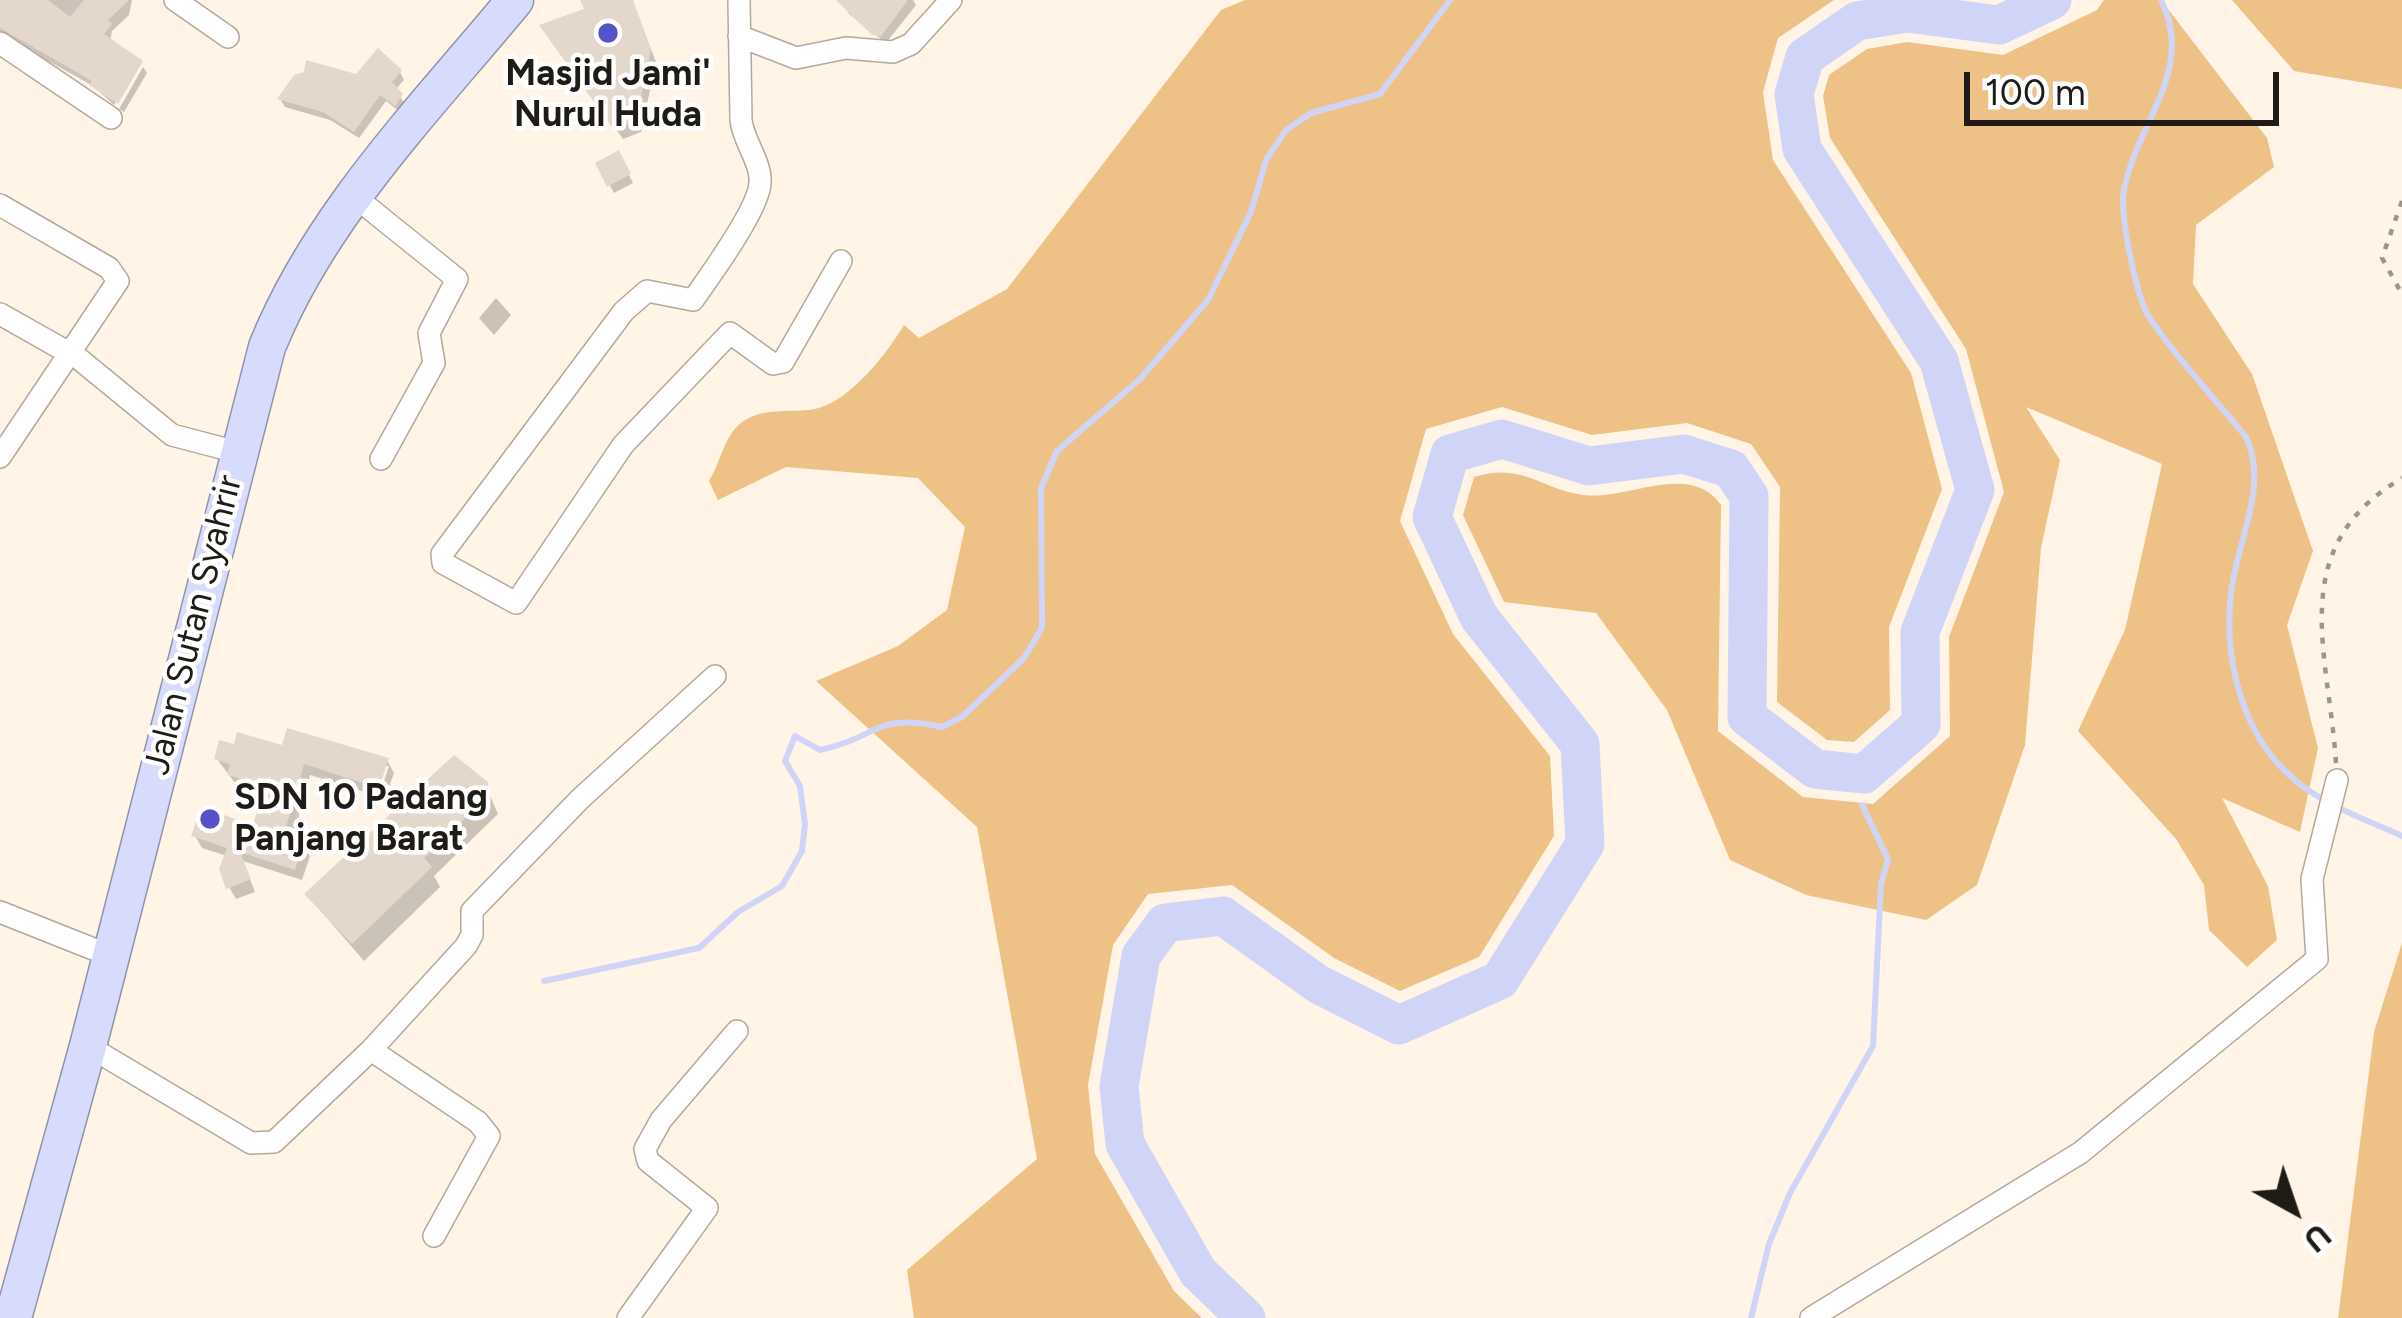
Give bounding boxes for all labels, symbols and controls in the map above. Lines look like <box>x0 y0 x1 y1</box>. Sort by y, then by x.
marker: Masjid Jami' Nurul Huda <box>595 20 621 46</box>
scale bar <box>1970 48 2285 122</box>
place label: Masjid Jami' Nurul Huda <box>505 52 711 137</box>
text: 100 m <box>1985 71 2086 114</box>
street label: Jalan Sutan Syahrir <box>136 471 252 779</box>
place label: SDN 10 Padang Panjang Barat <box>234 776 488 861</box>
marker: SDN 10 Padang Panjang Barat <box>197 806 223 832</box>
north arrow <box>2234 1150 2354 1270</box>
text: U <box>2296 1216 2339 1260</box>

